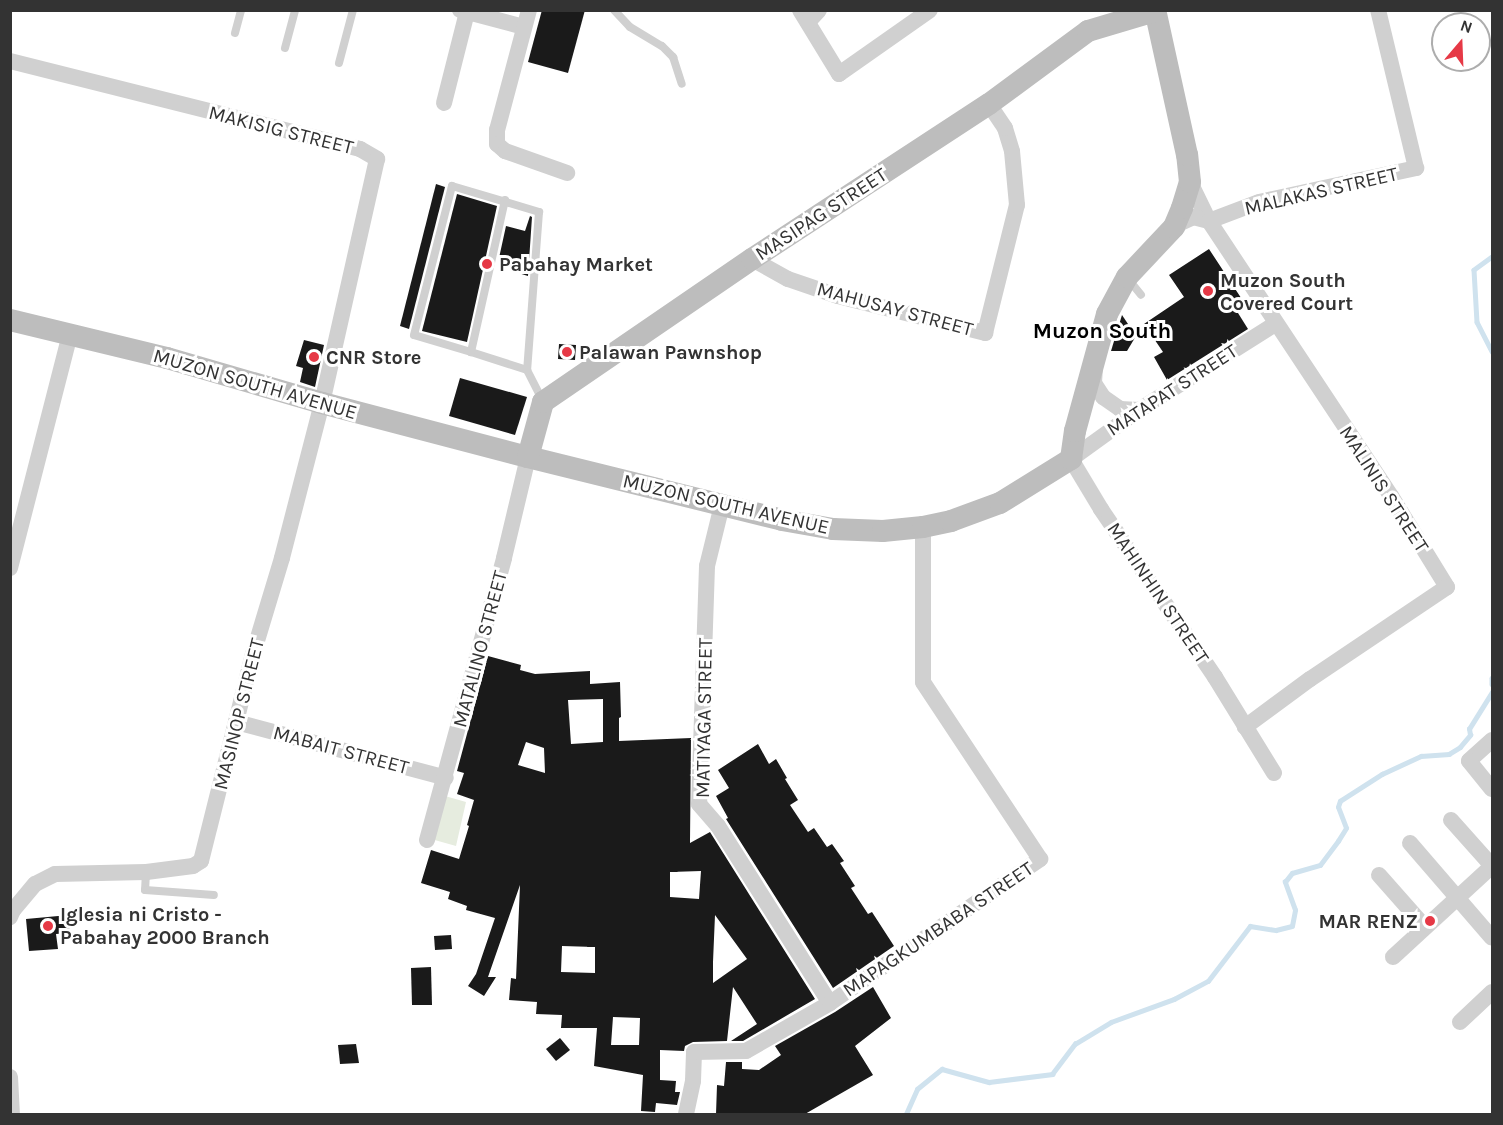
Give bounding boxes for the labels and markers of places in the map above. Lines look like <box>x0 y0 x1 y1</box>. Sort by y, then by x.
place label: Pabahay Market <box>499 252 653 276</box>
marker: Pabahay Market <box>480 257 494 271</box>
place label: Muzon South Covered Court <box>1220 268 1353 315</box>
marker: Muzon South Covered Court <box>1201 284 1215 298</box>
place label: Palawan Pawnshop <box>579 340 762 364</box>
place label: CNR Store <box>326 345 421 369</box>
marker: Palawan Pawnshop <box>560 345 574 359</box>
marker: CNR Store <box>307 350 321 364</box>
place label: Iglesia ni Cristo - Pabahay 2000 Branch <box>60 903 270 950</box>
place label: MAR RENZ <box>1319 909 1418 933</box>
marker: MAR RENZ <box>1423 914 1437 928</box>
marker: Iglesia ni Cristo - Pabahay 2000 Branch <box>41 919 55 933</box>

